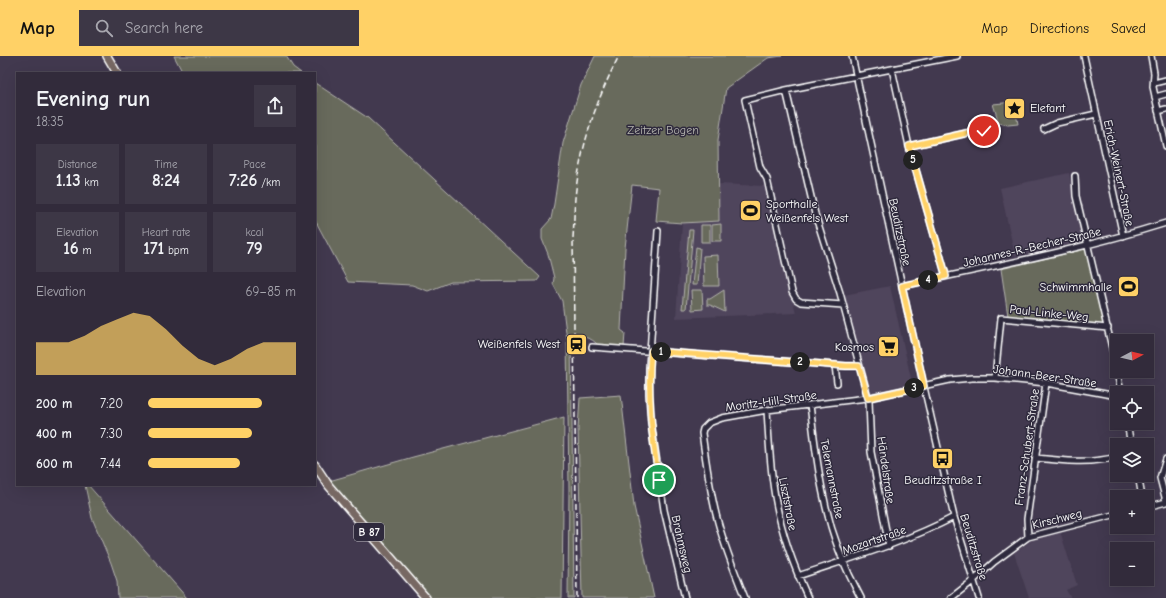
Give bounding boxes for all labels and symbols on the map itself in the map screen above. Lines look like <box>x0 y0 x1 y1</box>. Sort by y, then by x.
place icon: Elefant <box>1001 95 1027 121</box>
place label: Elefant <box>1030 101 1066 115</box>
pin <box>967 114 1001 148</box>
street label: Erich-Weinert-Straße <box>1101 118 1137 228</box>
park label: Zeitzer Bogen <box>627 123 699 137</box>
pin: 5 <box>903 150 923 170</box>
place label: Sporthalle Weißenfels West <box>766 197 849 225</box>
street label: Beuditzstraße <box>886 197 914 267</box>
sports icon: Sporthalle Weißenfels West <box>737 198 763 224</box>
street label: Johannes-R.-Becher-Straße <box>962 224 1102 270</box>
pin: 4 <box>918 270 938 290</box>
sports icon: Schwimmhalle <box>1115 274 1141 300</box>
place label: Schwimmhalle <box>1040 280 1112 294</box>
street label: Paul-Linke-Weg <box>1009 302 1089 324</box>
station icon: Weißenfels West <box>563 331 589 357</box>
supermarket icon: Kosmos <box>876 334 902 360</box>
north arrow <box>1110 334 1154 378</box>
place label: Weißenfels West <box>478 337 561 351</box>
place label: Kosmos <box>835 340 874 354</box>
pin: 1 <box>651 342 671 362</box>
pin: 2 <box>790 352 810 372</box>
street label: Johann-Beer-Straße <box>992 362 1098 390</box>
pin: 3 <box>904 378 924 398</box>
street label: Moritz-Hill-Straße <box>724 388 818 414</box>
street label: Franz-Schubert-Straße <box>1012 388 1042 506</box>
street label: Händelstraße <box>874 435 898 505</box>
street label: Telemannstraße <box>817 438 847 520</box>
bus stop icon: Beuditzstraße I <box>930 446 956 472</box>
pin <box>642 463 676 497</box>
place label: Beuditzstraße I <box>904 473 982 487</box>
street label: Lisztstraße <box>776 476 800 532</box>
street label: Kirschweg <box>1031 506 1083 532</box>
street label: Beuditzstraße <box>957 512 991 582</box>
street label: Brahmsweg <box>669 514 695 574</box>
street label: Mozartstraße <box>840 522 908 558</box>
road number: B 87 <box>354 523 384 541</box>

